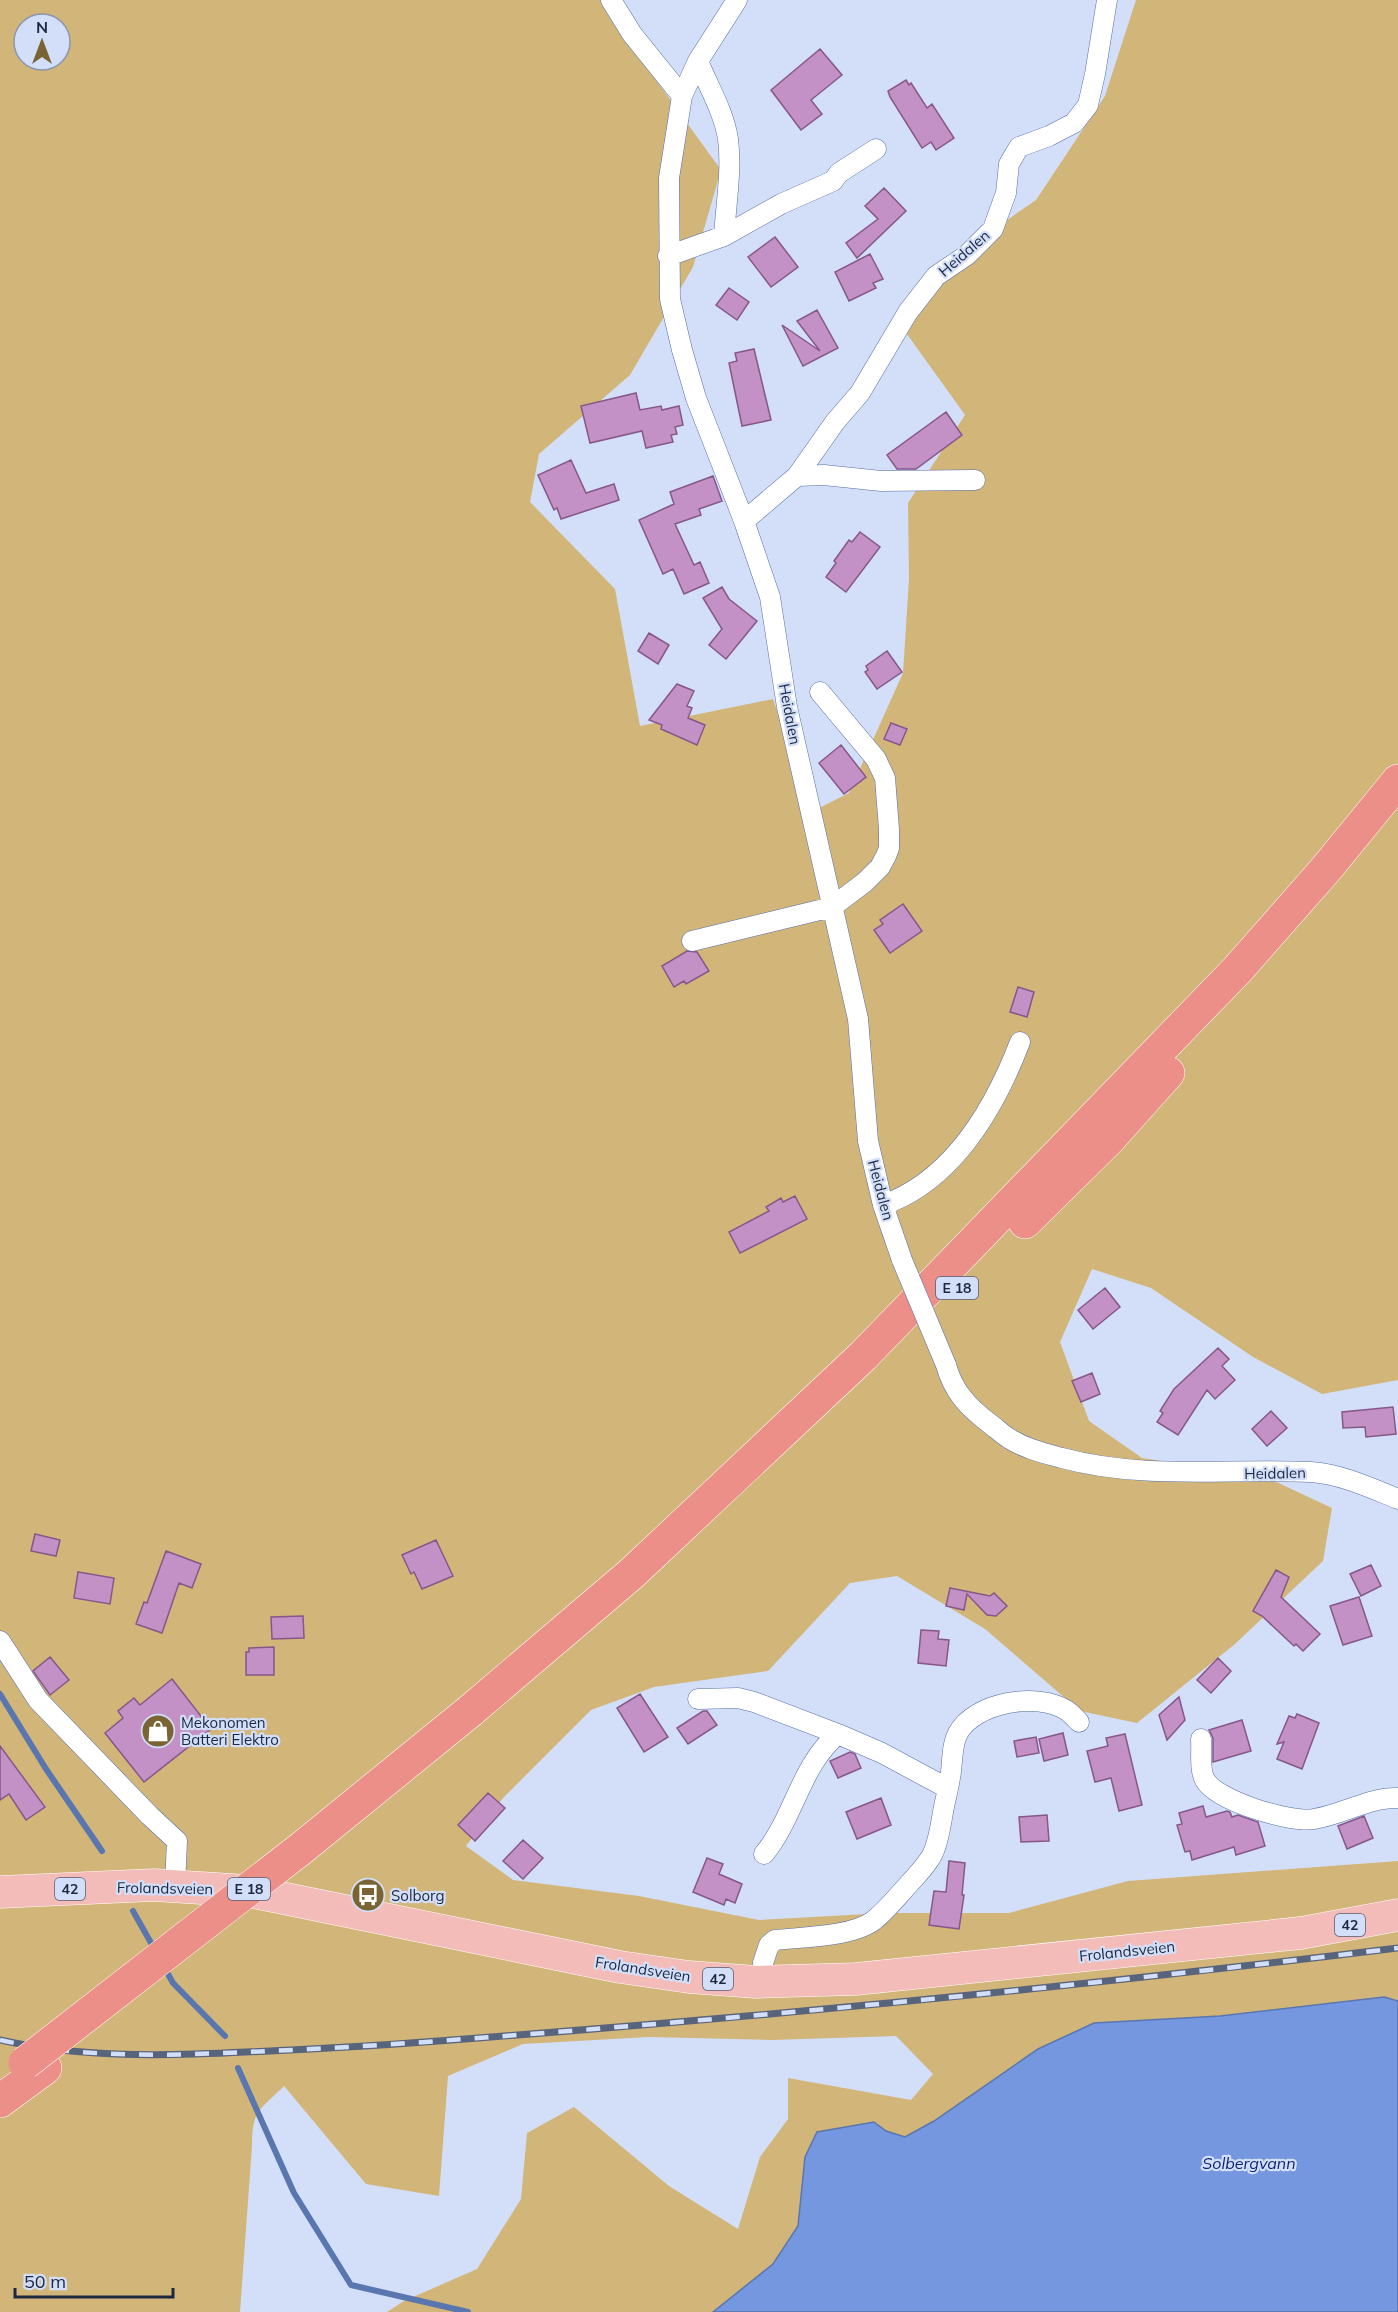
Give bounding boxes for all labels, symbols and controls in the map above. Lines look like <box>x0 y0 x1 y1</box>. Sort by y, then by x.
north arrow <box>12 12 72 72</box>
text: N <box>36 17 48 37</box>
street label: Heidalen <box>934 226 994 280</box>
street label: Heidalen <box>775 682 805 746</box>
street label: Heidalen <box>864 1158 898 1222</box>
road number: E 18 <box>936 1277 978 1299</box>
street label: Heidalen <box>1244 1463 1306 1483</box>
shop icon: Mekonomen Batteri Elektro <box>140 1713 176 1749</box>
place label: Mekonomen Batteri Elektro <box>181 1713 279 1749</box>
bus stop icon: Solborg <box>350 1877 386 1913</box>
road number: 42 <box>55 1878 85 1900</box>
street label: Frolandsveien <box>117 1878 213 1898</box>
road number: E 18 <box>228 1878 270 1900</box>
place label: Solborg <box>391 1886 444 1905</box>
road number: 42 <box>1335 1914 1365 1936</box>
street label: Frolandsveien <box>1078 1937 1176 1965</box>
street label: Frolandsveien <box>594 1952 692 1986</box>
road number: 42 <box>703 1968 733 1990</box>
water label: Solbergvann <box>1202 2153 1296 2173</box>
scale bar <box>15 2261 172 2299</box>
text: 50 m <box>24 2270 66 2293</box>

